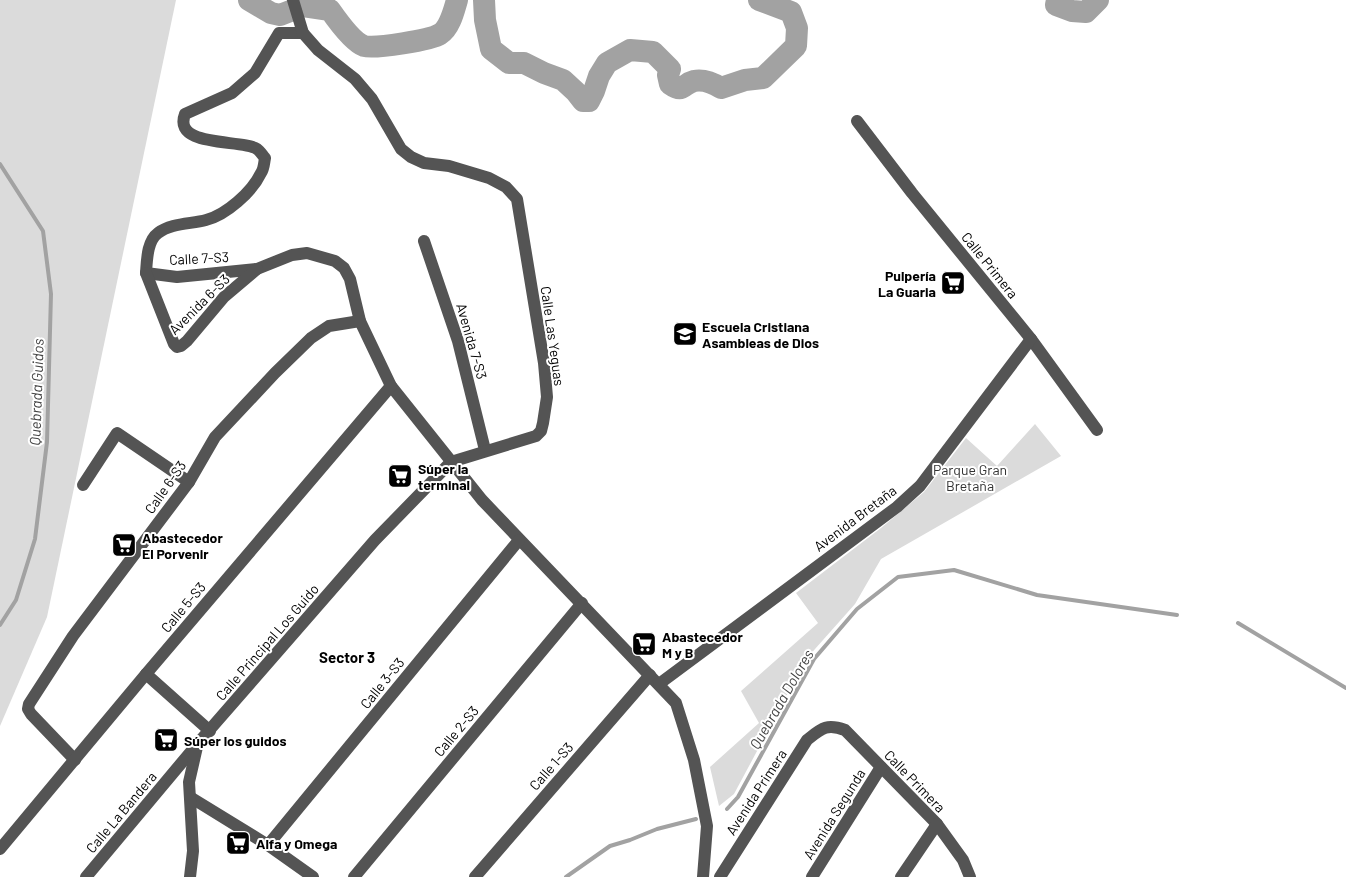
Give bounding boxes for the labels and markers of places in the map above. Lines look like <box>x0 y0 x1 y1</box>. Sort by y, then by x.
place label: Pulpería La Guaria <box>878 267 936 300</box>
supermarket icon: Pulpería La Guaria <box>940 270 966 296</box>
place label: Escuela Cristiana Asambleas de Dios <box>702 318 819 351</box>
school or university icon: Escuela Cristiana Asambleas de Dios <box>672 321 698 347</box>
place label: Súper la terminal <box>418 460 470 493</box>
supermarket icon: Súper la terminal <box>387 463 413 489</box>
place label: Abastecedor El Porvenir <box>142 529 223 562</box>
supermarket icon: Abastecedor El Porvenir <box>111 532 137 558</box>
place label: Abastecedor M y B <box>662 628 743 661</box>
supermarket icon: Abastecedor M y B <box>631 631 657 657</box>
supermarket icon: Súper los guidos <box>153 727 179 753</box>
place label: Súper los guidos <box>184 732 286 749</box>
supermarket icon: Alfa y Omega <box>225 830 251 856</box>
place label: Alfa y Omega <box>256 835 337 852</box>

